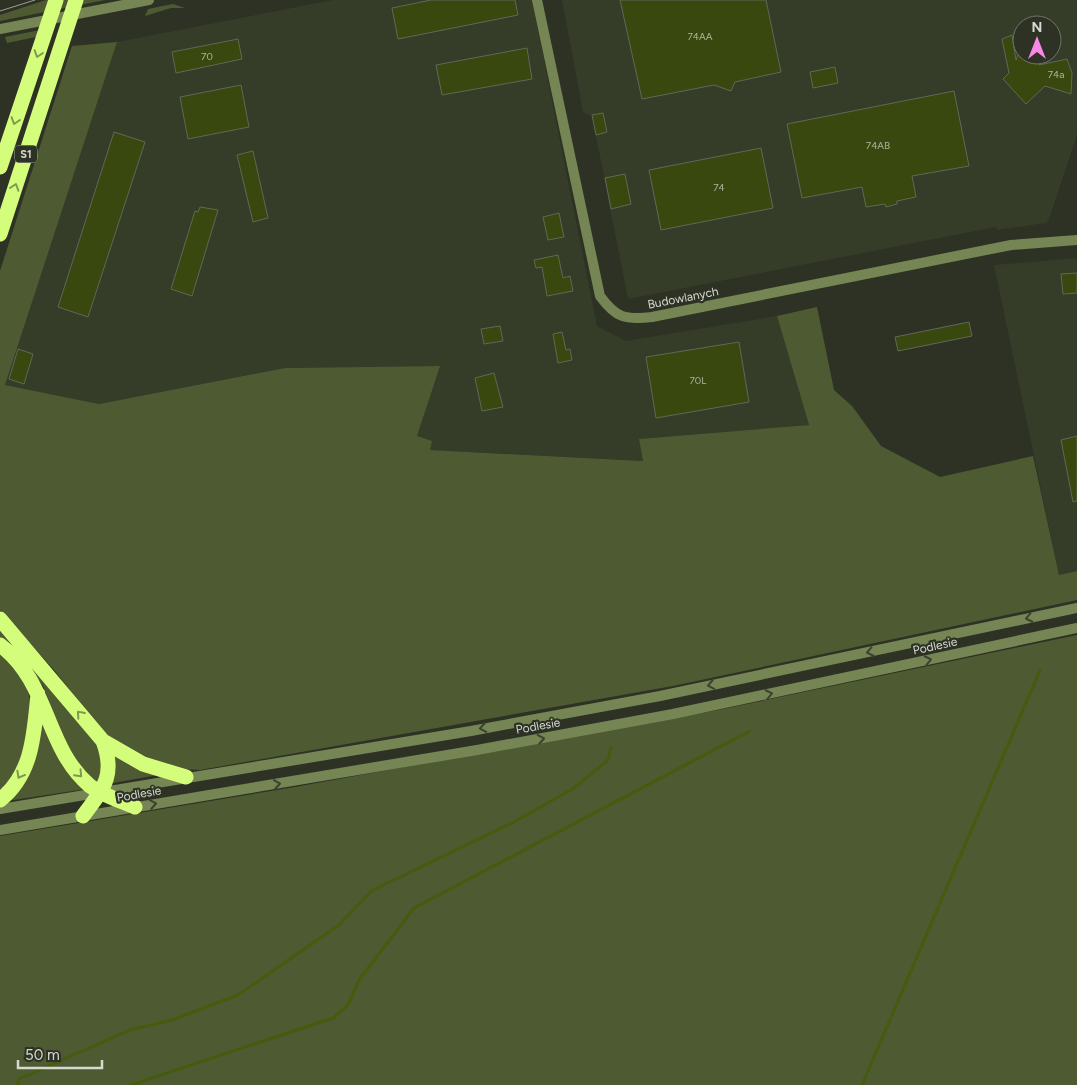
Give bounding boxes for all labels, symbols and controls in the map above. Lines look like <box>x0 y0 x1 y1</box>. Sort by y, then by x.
north arrow <box>1012 15 1062 65</box>
text: N <box>1032 19 1042 36</box>
house number: 74AA <box>687 30 713 43</box>
one-way arrow <box>33 49 43 57</box>
house number: 70 <box>201 50 213 63</box>
house number: 74a <box>1048 68 1064 81</box>
one-way arrow <box>11 116 21 124</box>
house number: 74AB <box>866 139 890 152</box>
road number: S1 <box>15 146 37 162</box>
house number: 74 <box>713 181 725 194</box>
one-way arrow <box>9 184 19 192</box>
street label: Budowlanych <box>646 284 720 312</box>
house number: 70L <box>690 374 707 387</box>
one-way arrow <box>1025 612 1034 623</box>
street label: Podlesie <box>912 634 959 658</box>
one-way arrow <box>866 646 875 657</box>
one-way arrow <box>923 655 932 666</box>
one-way arrow <box>707 680 716 690</box>
one-way arrow <box>765 689 773 700</box>
one-way arrow <box>76 711 85 720</box>
street label: Podlesie <box>515 715 562 737</box>
one-way arrow <box>479 723 487 733</box>
one-way arrow <box>536 734 545 744</box>
one-way arrow <box>73 769 82 778</box>
one-way arrow <box>17 770 27 779</box>
one-way arrow <box>274 779 282 790</box>
street label: Podlesie <box>116 783 163 805</box>
one-way arrow <box>149 800 157 810</box>
scale bar <box>18 1038 101 1070</box>
text: 50 m <box>25 1046 60 1064</box>

